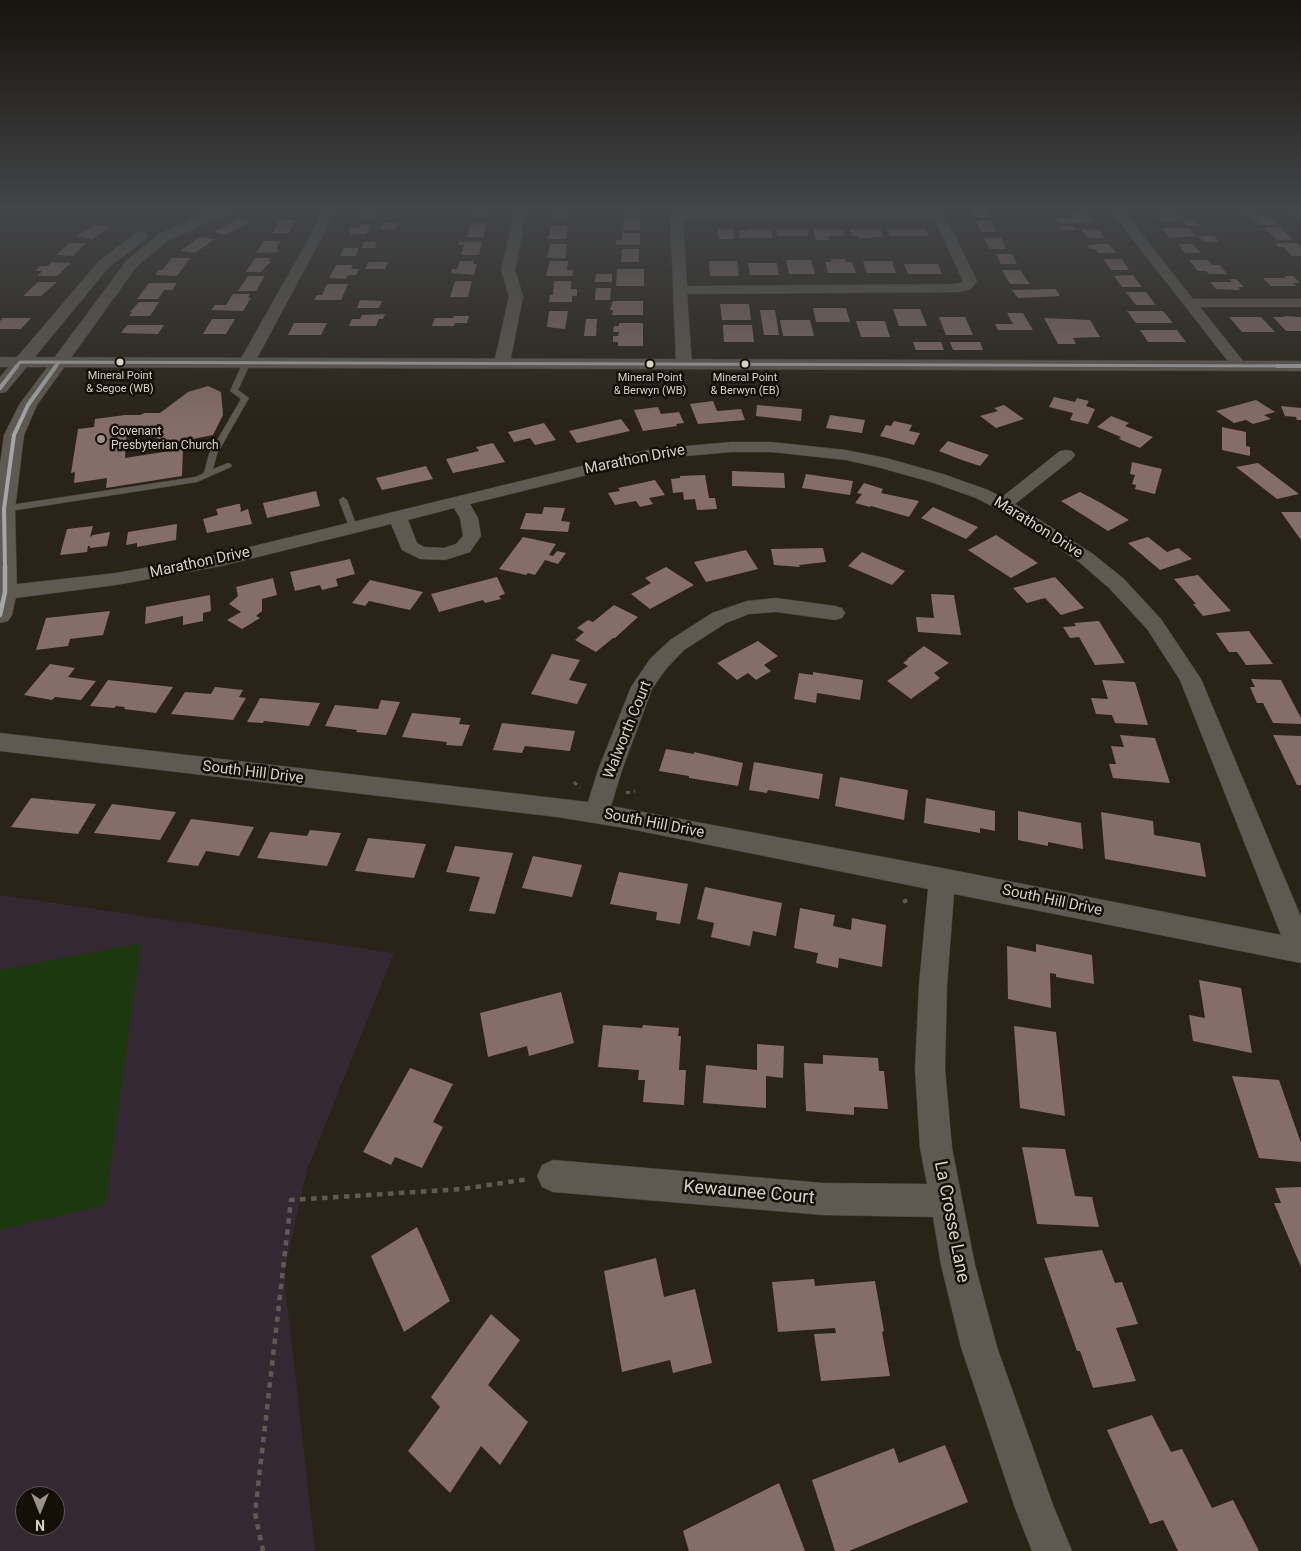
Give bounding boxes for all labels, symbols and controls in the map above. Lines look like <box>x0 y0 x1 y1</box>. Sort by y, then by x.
marker: Mineral Point & Segoe (WB) <box>115 357 125 367</box>
marker: Mineral Point & Berwyn (WB) <box>645 359 655 369</box>
marker: Mineral Point & Berwyn (EB) <box>740 359 750 369</box>
place label: Mineral Point & Segoe (WB) <box>86 369 154 395</box>
place label: Mineral Point & Berwyn (WB) <box>614 371 686 397</box>
place label: Mineral Point & Berwyn (EB) <box>710 371 780 397</box>
place label: Covenant Presbyterian Church <box>111 425 219 453</box>
marker: Covenant Presbyterian Church <box>95 433 107 445</box>
street label: Marathon Drive <box>583 441 687 479</box>
street label: Marathon Drive <box>990 493 1086 563</box>
street label: Marathon Drive <box>148 544 252 582</box>
street label: Walworth Court <box>600 678 656 782</box>
street label: South Hill Drive <box>201 758 305 788</box>
street label: South Hill Drive <box>602 805 706 843</box>
street label: South Hill Drive <box>1000 882 1104 920</box>
street label: La Crosse Lane <box>929 1159 973 1285</box>
street label: Kewaunee Court <box>682 1177 816 1209</box>
north arrow <box>15 1486 65 1536</box>
text: N <box>35 1517 45 1533</box>

